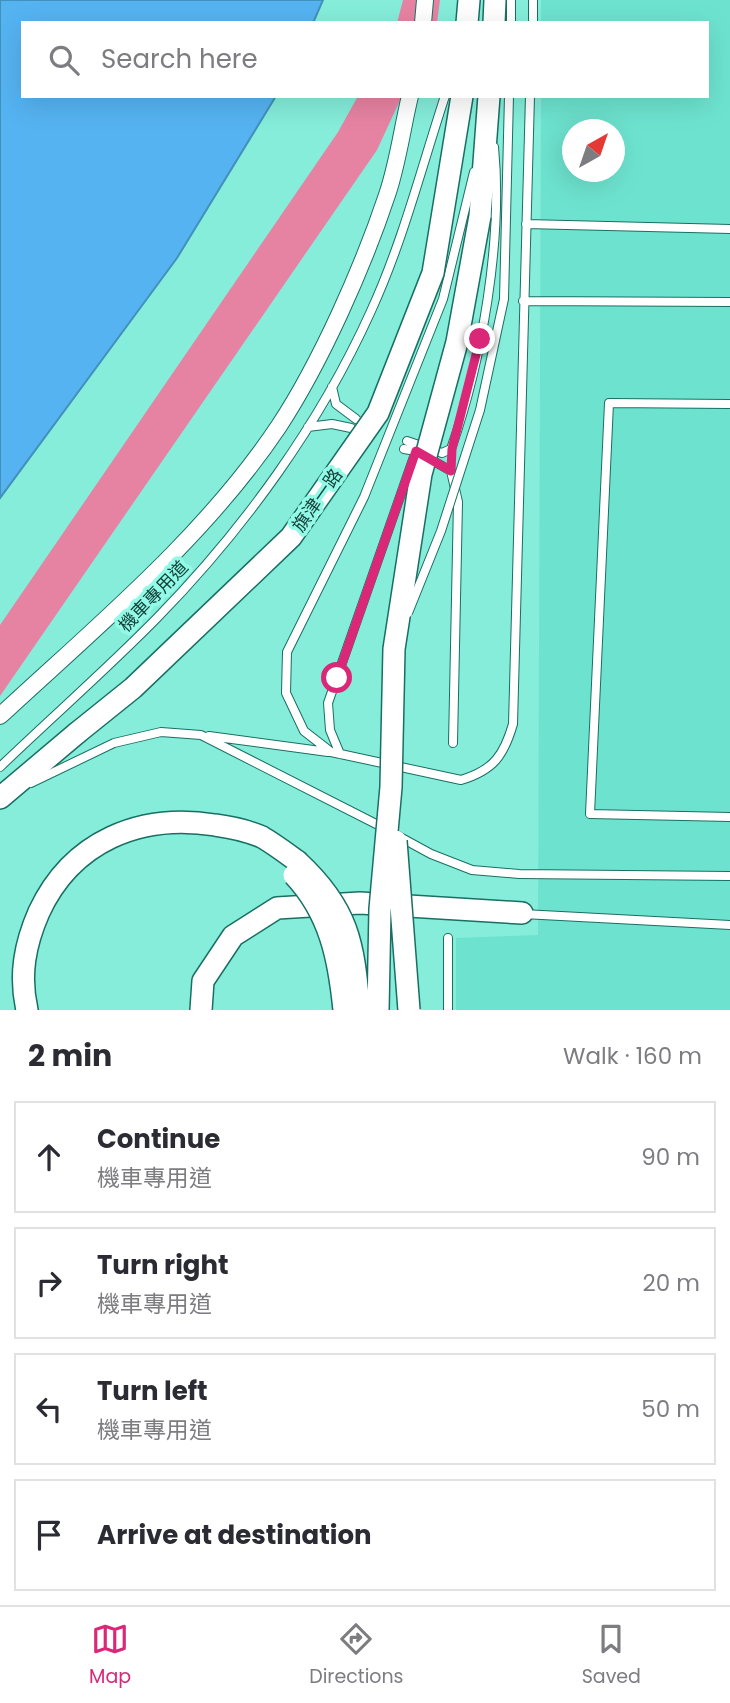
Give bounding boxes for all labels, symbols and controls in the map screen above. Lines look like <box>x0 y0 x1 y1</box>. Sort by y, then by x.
search box <box>21 21 709 98</box>
icon: search <box>45 41 83 79</box>
text: Search here <box>101 41 258 77</box>
north arrow <box>562 119 625 182</box>
route end <box>464 323 495 354</box>
street label: 旗津一路 <box>286 463 348 537</box>
street label: 機車專用道 <box>113 555 193 637</box>
route start <box>321 662 352 693</box>
text: 2 min <box>28 1034 112 1077</box>
text: Walk · 160 m <box>563 1040 702 1072</box>
text: Continue <box>97 1121 220 1157</box>
icon: ahead <box>30 1138 68 1176</box>
text: 90 m <box>641 1141 700 1173</box>
text: 機車專用道 <box>97 1162 212 1194</box>
text: Turn right <box>97 1247 229 1283</box>
icon: right <box>30 1264 68 1302</box>
text: 20 m <box>642 1267 700 1299</box>
text: 機車專用道 <box>97 1288 212 1320</box>
text: Turn left <box>97 1373 208 1409</box>
icon: left <box>30 1390 68 1428</box>
text: 50 m <box>641 1393 700 1425</box>
text: 機車專用道 <box>97 1414 212 1446</box>
icon: arrive <box>30 1516 68 1554</box>
text: Arrive at destination <box>97 1517 372 1553</box>
tab: Map <box>89 1620 131 1691</box>
tab: Directions <box>309 1620 404 1691</box>
tab: Saved <box>582 1620 641 1691</box>

